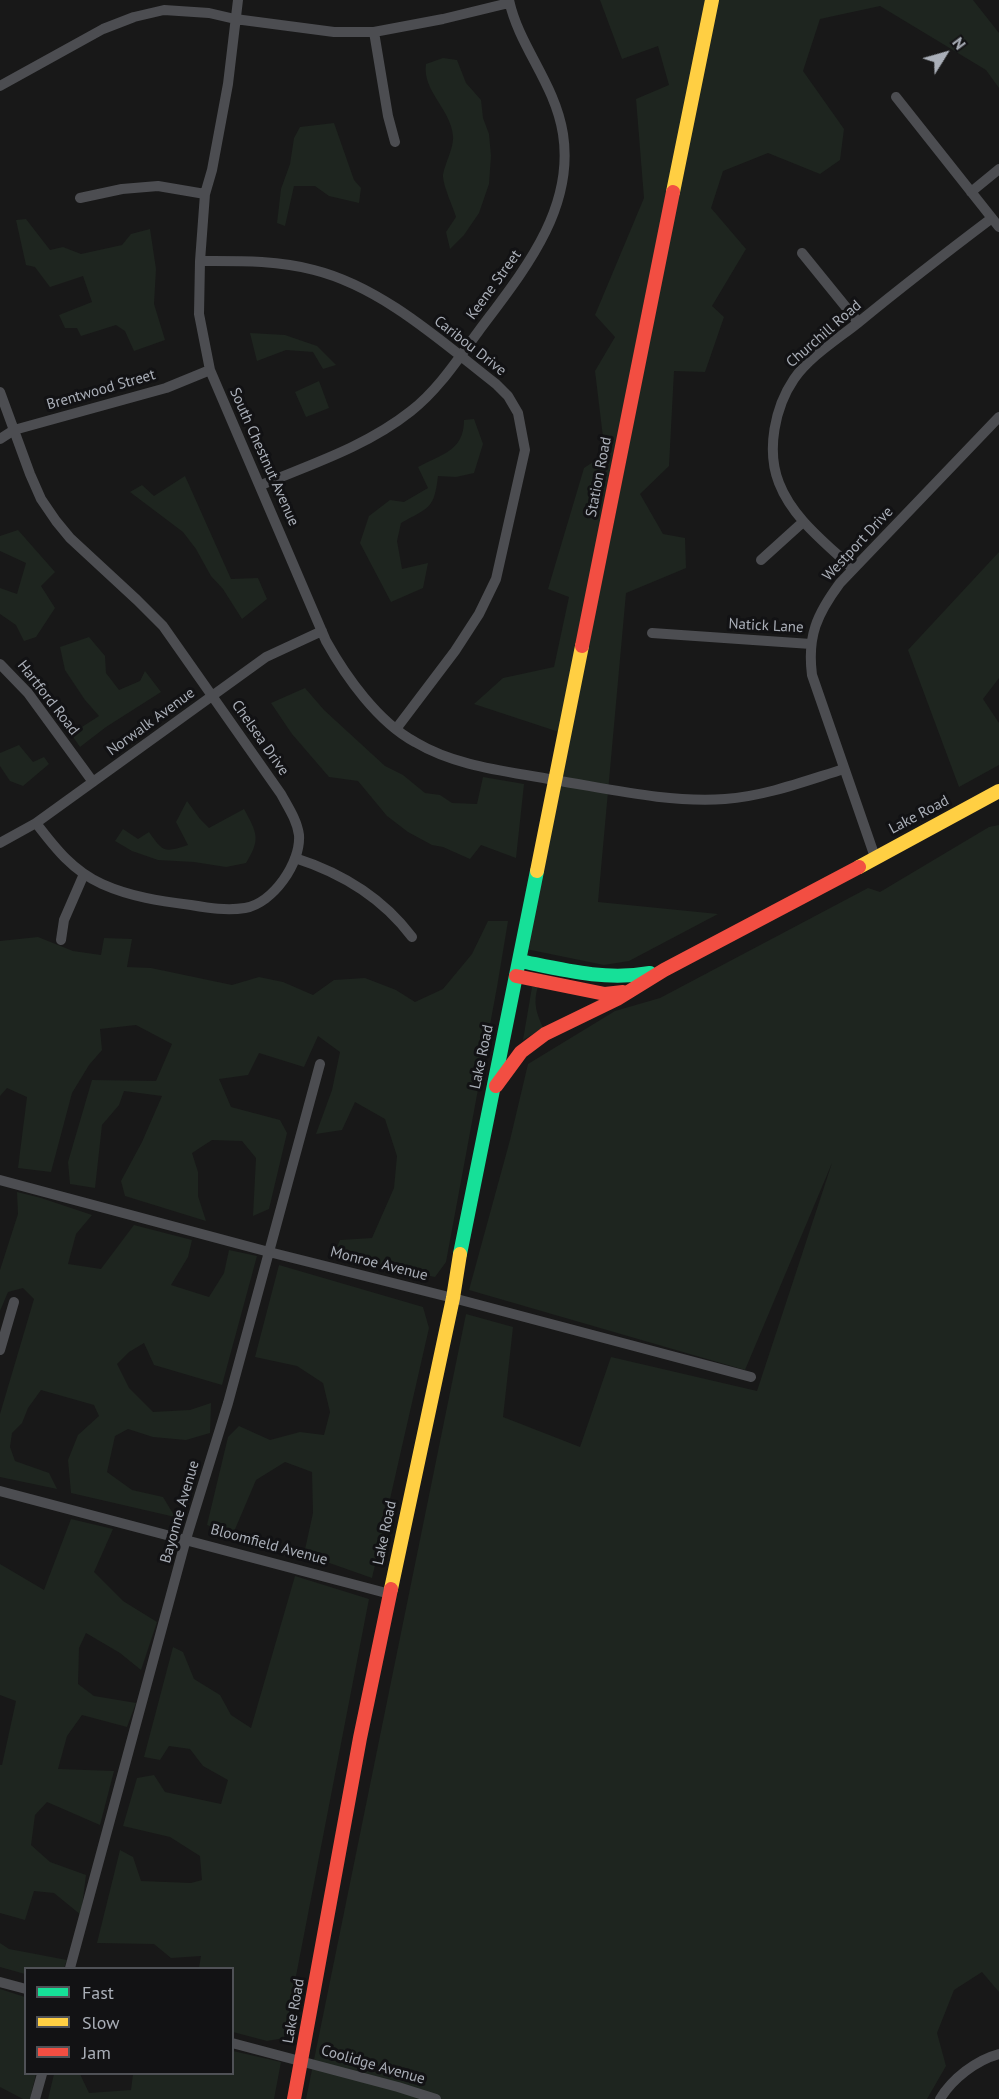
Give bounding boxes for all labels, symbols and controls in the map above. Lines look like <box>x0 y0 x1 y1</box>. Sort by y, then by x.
north arrow <box>915 24 975 84</box>
text: N <box>948 33 971 53</box>
street label: Keene Street <box>463 247 525 323</box>
street label: Churchill Road <box>783 297 865 371</box>
street label: Caribou Drive <box>430 312 510 380</box>
street label: Brentwood Street <box>45 366 157 414</box>
street label: South Chestnut Avenue <box>225 385 303 529</box>
street label: Station Road <box>582 435 616 519</box>
street label: Westport Drive <box>819 503 897 585</box>
street label: Natick Lane <box>728 615 804 637</box>
street label: Hartford Road <box>13 657 83 739</box>
street label: Norwalk Avenue <box>104 684 198 760</box>
street label: Chelsea Drive <box>227 697 293 779</box>
street label: Lake Road <box>886 792 952 838</box>
street label: Lake Road <box>466 1023 498 1091</box>
street label: Monroe Avenue <box>328 1243 430 1285</box>
street label: Bayonne Avenue <box>157 1459 203 1565</box>
street label: Lake Road <box>369 1499 401 1567</box>
street label: Bloomfield Avenue <box>209 1521 329 1569</box>
legend <box>24 1967 234 2075</box>
street label: Lake Road <box>279 1977 309 2045</box>
text: Fast <box>82 1981 114 2004</box>
text: Slow <box>82 2011 120 2034</box>
text: Jam <box>82 2041 111 2064</box>
street label: Coolidge Avenue <box>319 2042 427 2088</box>

